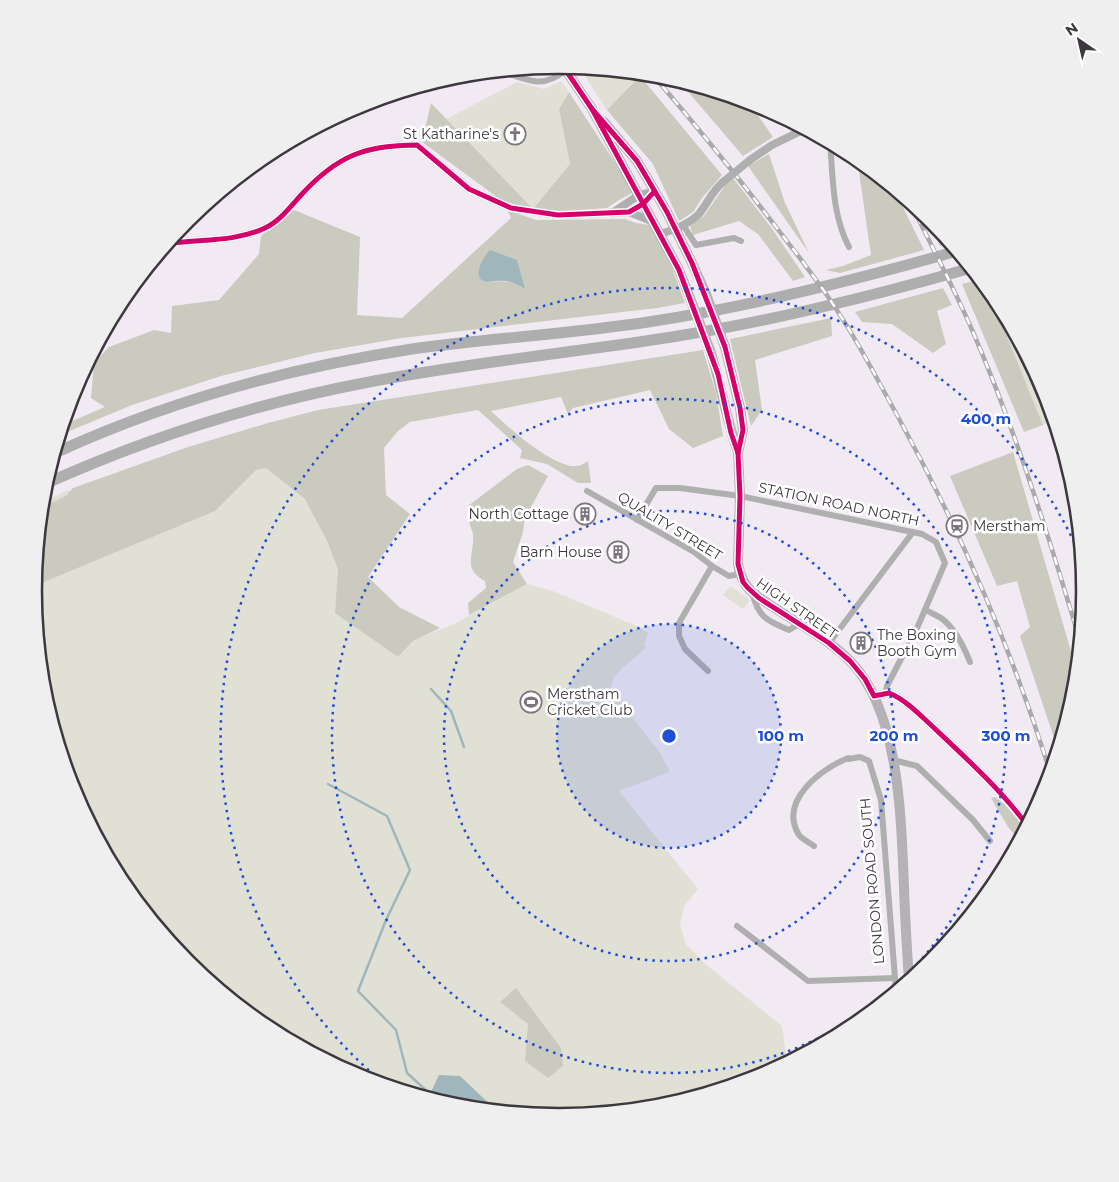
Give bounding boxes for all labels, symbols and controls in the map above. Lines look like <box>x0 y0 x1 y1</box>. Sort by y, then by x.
north arrow <box>1054 15 1104 65</box>
text: N <box>1062 19 1081 40</box>
church icon: St Katharine's <box>503 122 527 146</box>
place label: St Katharine's <box>403 125 499 143</box>
text: 400 m <box>961 409 1011 428</box>
street label: STATION ROAD NORTH <box>757 478 921 530</box>
street label: QUALITY STREET <box>614 488 726 564</box>
building icon: North Cottage <box>573 502 597 526</box>
place label: North Cottage <box>469 505 569 523</box>
station icon: Merstham <box>945 514 969 538</box>
place label: Merstham <box>973 517 1046 535</box>
building icon: Barn House <box>606 540 630 564</box>
place label: Barn House <box>520 543 602 561</box>
street label: HIGH STREET <box>753 573 841 643</box>
place label: The Boxing Booth Gym <box>877 626 957 660</box>
building icon: The Boxing Booth Gym <box>849 631 873 655</box>
place label: Merstham Cricket Club <box>547 685 632 719</box>
sports icon: Merstham Cricket Club <box>519 690 543 714</box>
text: 100 m <box>758 726 804 745</box>
text: 200 m <box>869 726 919 745</box>
text: 300 m <box>980 726 1031 745</box>
centre of rings <box>660 727 678 745</box>
street label: LONDON ROAD SOUTH <box>856 797 888 965</box>

